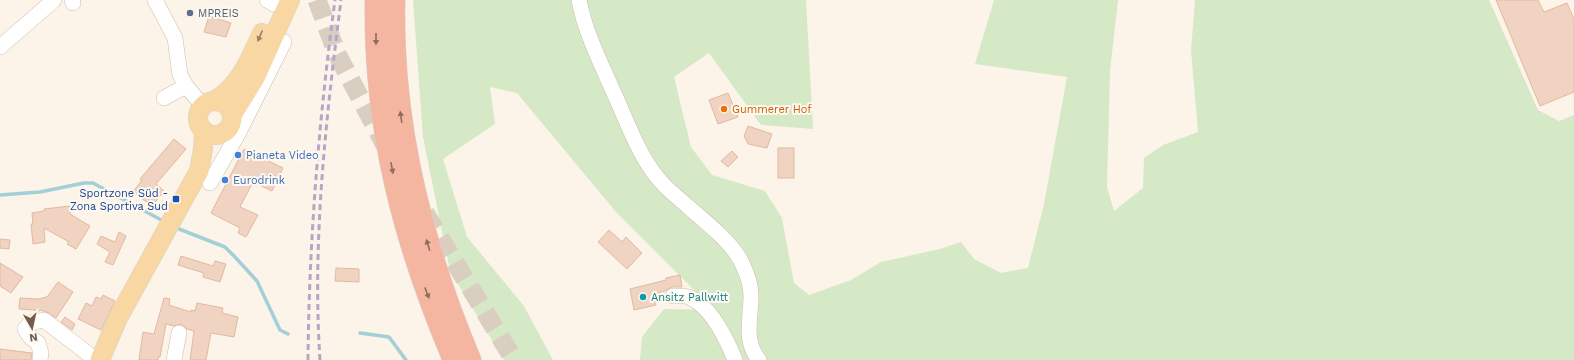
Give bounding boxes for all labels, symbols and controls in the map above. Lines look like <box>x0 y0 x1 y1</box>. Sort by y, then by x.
place label: MPREIS <box>198 7 239 20</box>
marker: MPREIS <box>185 8 195 18</box>
one-way arrow <box>257 30 263 42</box>
one-way arrow <box>373 33 379 46</box>
place label: Gummerer Hof <box>732 103 812 116</box>
marker: Gummerer Hof <box>719 104 729 114</box>
one-way arrow <box>398 111 404 123</box>
place label: Pianeta Video <box>246 149 319 162</box>
marker: Pianeta Video <box>233 150 243 160</box>
one-way arrow <box>389 162 395 174</box>
place label: Eurodrink <box>233 174 285 187</box>
marker: Eurodrink <box>220 175 230 185</box>
place label: Sportzone Süd - Zona Sportiva Sud <box>70 187 168 213</box>
marker: Sportzone Süd - Zona Sportiva Sud <box>171 194 181 204</box>
one-way arrow <box>425 238 431 250</box>
one-way arrow <box>424 287 430 299</box>
place label: Ansitz Pallwitt <box>651 291 729 304</box>
marker: Ansitz Pallwitt <box>638 292 648 302</box>
north arrow <box>12 308 52 348</box>
text: N <box>28 330 39 344</box>

